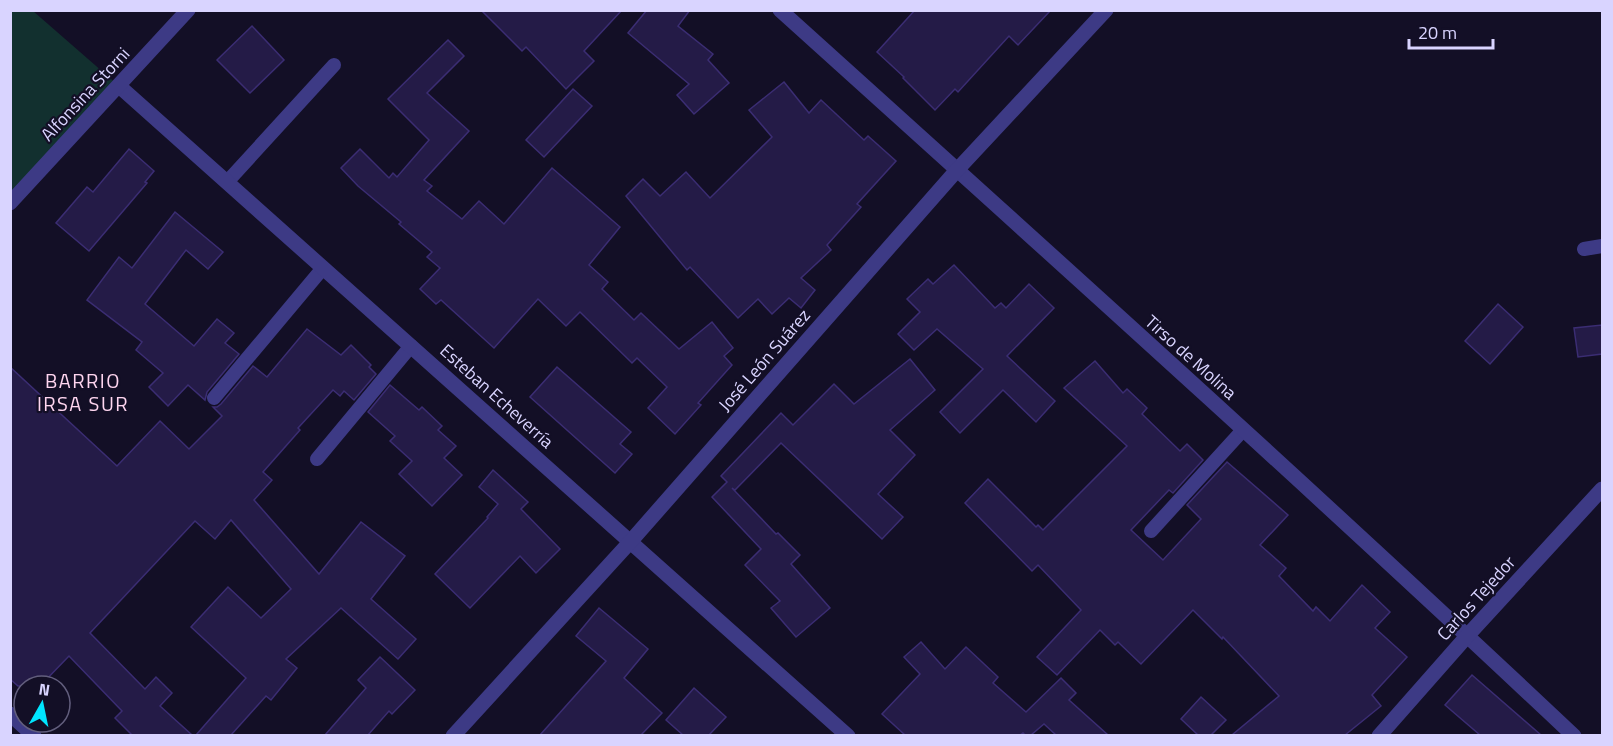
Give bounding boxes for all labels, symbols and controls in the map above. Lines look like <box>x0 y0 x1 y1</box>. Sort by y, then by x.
scale bar <box>1409 12 1493 50</box>
text: 20 m <box>1418 19 1457 46</box>
street label: Alfonsina Storni <box>34 41 136 147</box>
street label: José León Suárez <box>712 303 816 417</box>
street label: Tirso de Molina <box>1139 308 1243 406</box>
street label: Esteban Echeverría <box>434 337 560 455</box>
district label: BARRIO IRSA SUR <box>37 365 129 419</box>
street label: Carlos Tejedor <box>1430 549 1522 647</box>
north arrow <box>12 674 72 734</box>
text: N <box>37 676 52 702</box>

